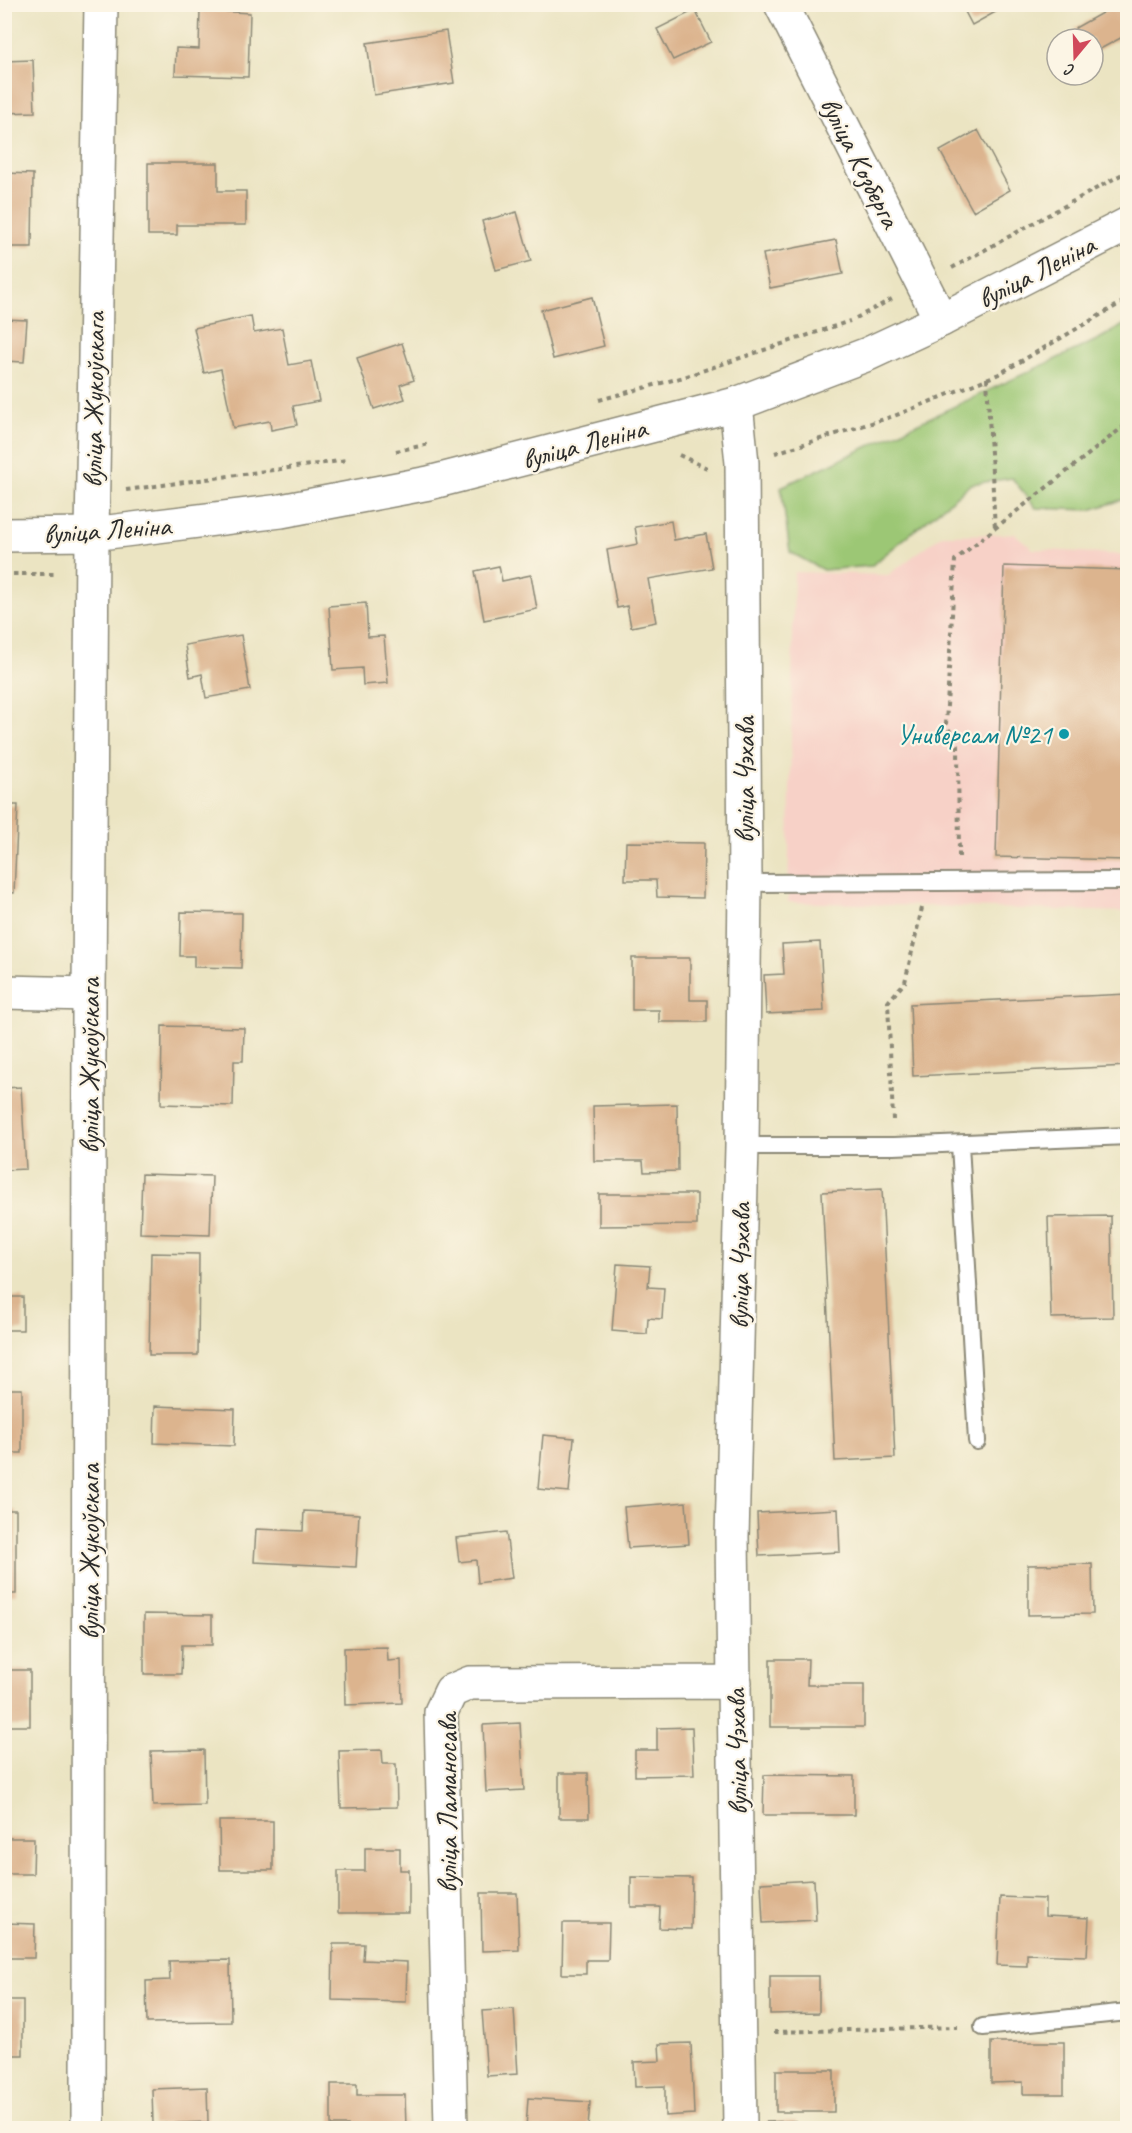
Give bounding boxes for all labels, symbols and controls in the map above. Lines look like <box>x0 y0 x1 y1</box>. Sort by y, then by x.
north arrow <box>1045 27 1105 87</box>
text: С <box>1061 59 1077 81</box>
street label: вуліца Козберга <box>813 91 909 235</box>
street label: вуліца Леніна <box>971 226 1103 316</box>
street label: вуліца Жукоўскага <box>74 310 113 488</box>
street label: вуліца Леніна <box>518 410 652 477</box>
street label: вуліца Леніна <box>42 507 174 551</box>
street label: вуліца Чэхава <box>727 715 762 843</box>
place label: Универсам №21 <box>897 717 1053 752</box>
marker: Универсам №21 <box>1057 727 1071 741</box>
street label: вуліца Жукоўскага <box>72 976 107 1154</box>
street label: вуліца Чэхава <box>721 1201 758 1329</box>
street label: вуліца Жукоўскага <box>72 1462 107 1640</box>
street label: вуліца Чэхава <box>718 1687 755 1815</box>
street label: вуліца Ламаносава <box>430 1710 465 1893</box>

